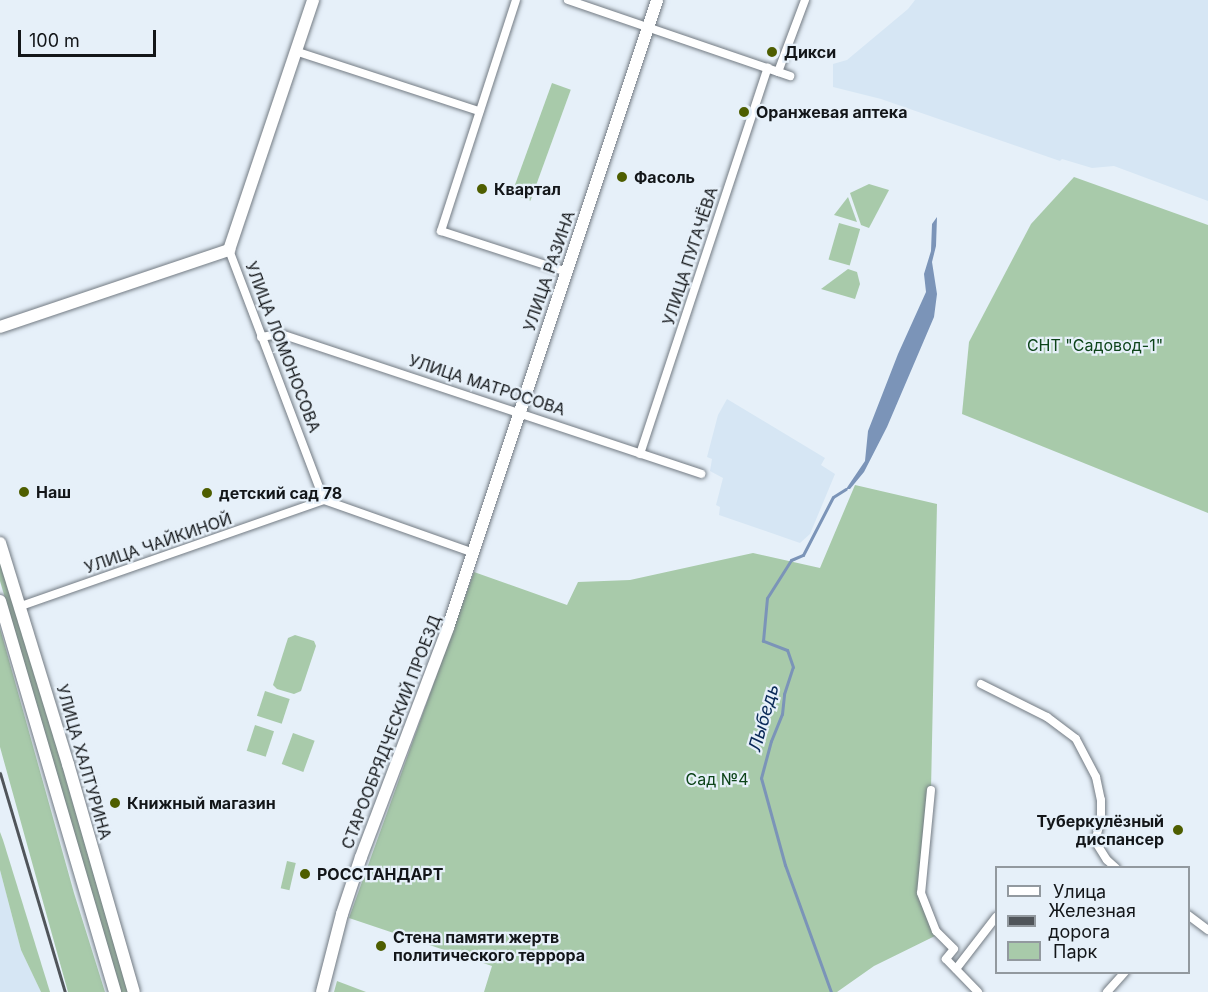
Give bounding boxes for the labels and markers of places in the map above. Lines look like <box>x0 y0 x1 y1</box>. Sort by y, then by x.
place label: Дикси <box>784 42 836 62</box>
marker: Дикси <box>765 45 779 59</box>
place label: Оранжевая аптека <box>756 102 907 122</box>
marker: Оранжевая аптека <box>737 105 751 119</box>
place label: Фасоль <box>634 167 695 187</box>
marker: Фасоль <box>615 170 629 184</box>
place label: Квартал <box>494 179 561 199</box>
marker: Квартал <box>475 182 489 196</box>
place label: Наш <box>36 482 71 502</box>
place label: детский сад 78 <box>219 483 342 503</box>
marker: Наш <box>17 485 31 499</box>
marker: детский сад 78 <box>200 486 214 500</box>
place label: Книжный магазин <box>127 793 276 813</box>
marker: Книжный магазин <box>108 796 122 810</box>
place label: Туберкулёзный диспансер <box>1037 811 1164 849</box>
marker: Туберкулёзный диспансер <box>1169 821 1187 839</box>
place label: РОССТАНДАРТ <box>317 864 443 884</box>
marker: РОССТАНДАРТ <box>298 867 312 881</box>
place label: Стена памяти жертв политического террора <box>393 927 585 965</box>
marker: Стена памяти жертв политического террора <box>374 939 388 953</box>

